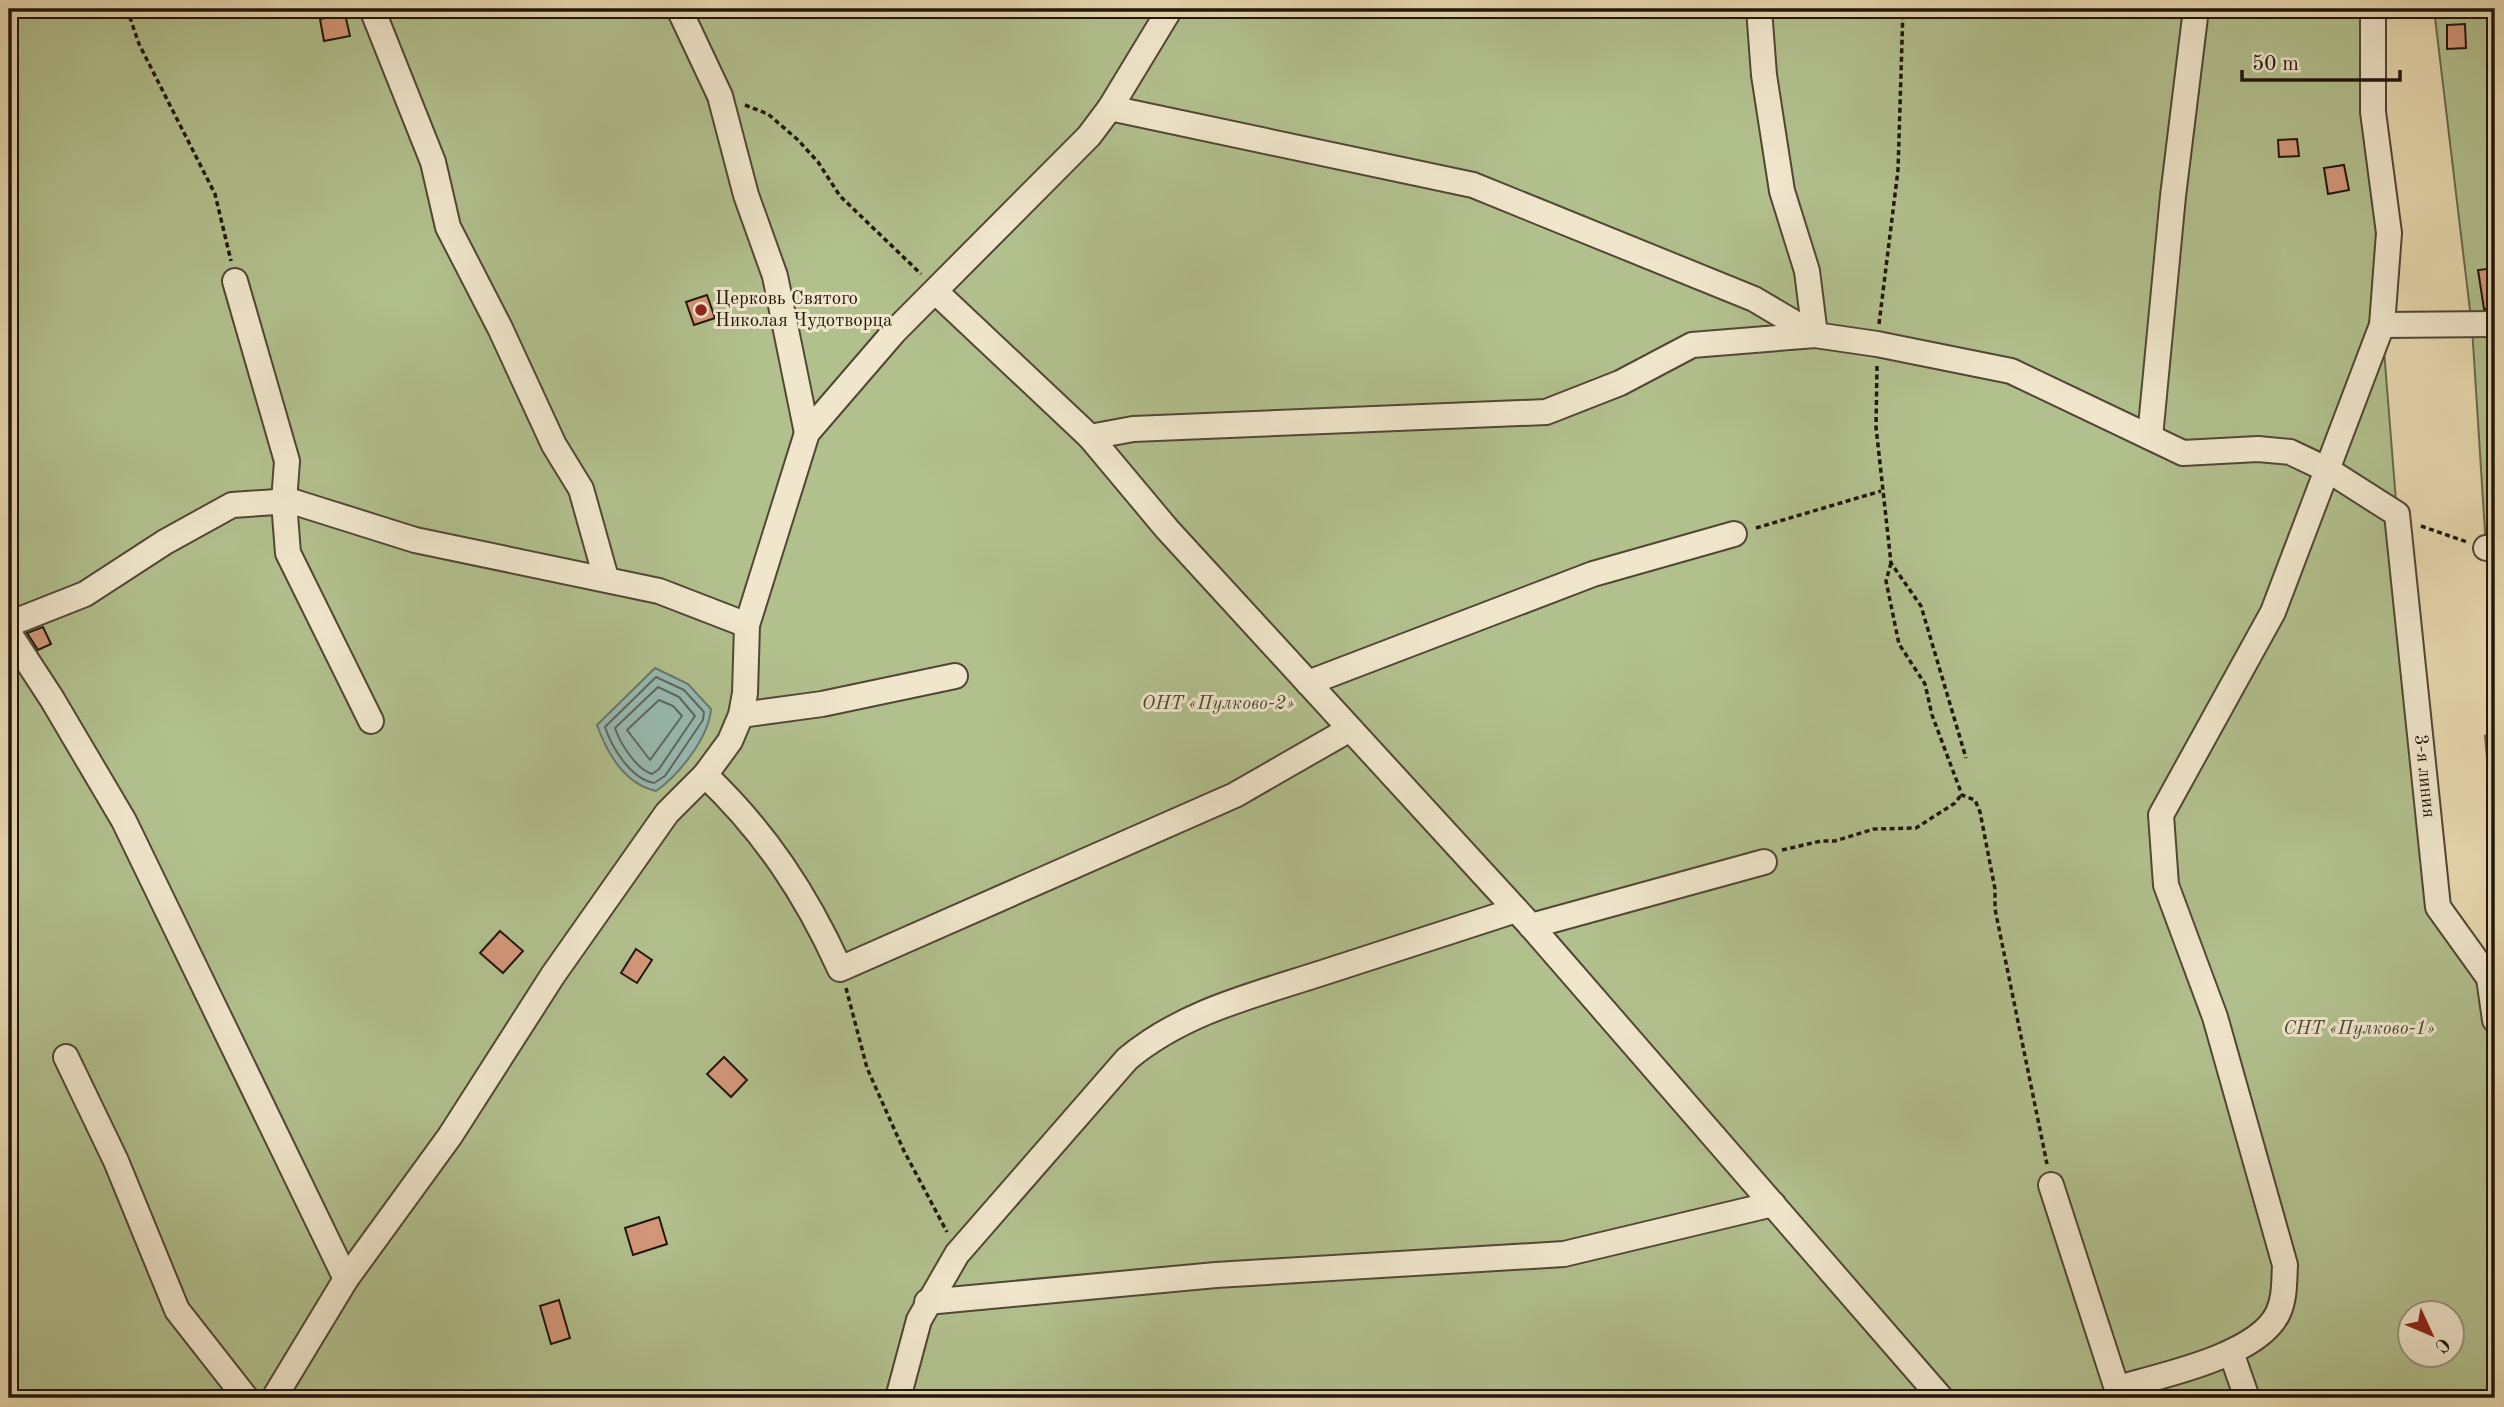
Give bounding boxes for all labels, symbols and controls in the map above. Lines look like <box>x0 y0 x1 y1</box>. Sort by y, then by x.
scale bar <box>2242 38 2399 82</box>
text: 50 m <box>2252 54 2299 75</box>
place label: Церковь Святого Николая Чудотворца <box>715 290 893 331</box>
marker: Церковь Святого Николая Чудотворца <box>693 302 709 318</box>
park label: ОНТ «Пулково-2» <box>1142 695 1294 714</box>
street label: 3-я линия <box>2411 734 2438 819</box>
park label: СНТ «Пулково-1» <box>2283 1020 2435 1039</box>
north arrow <box>2396 1298 2466 1368</box>
text: С <box>2430 1333 2453 1355</box>

